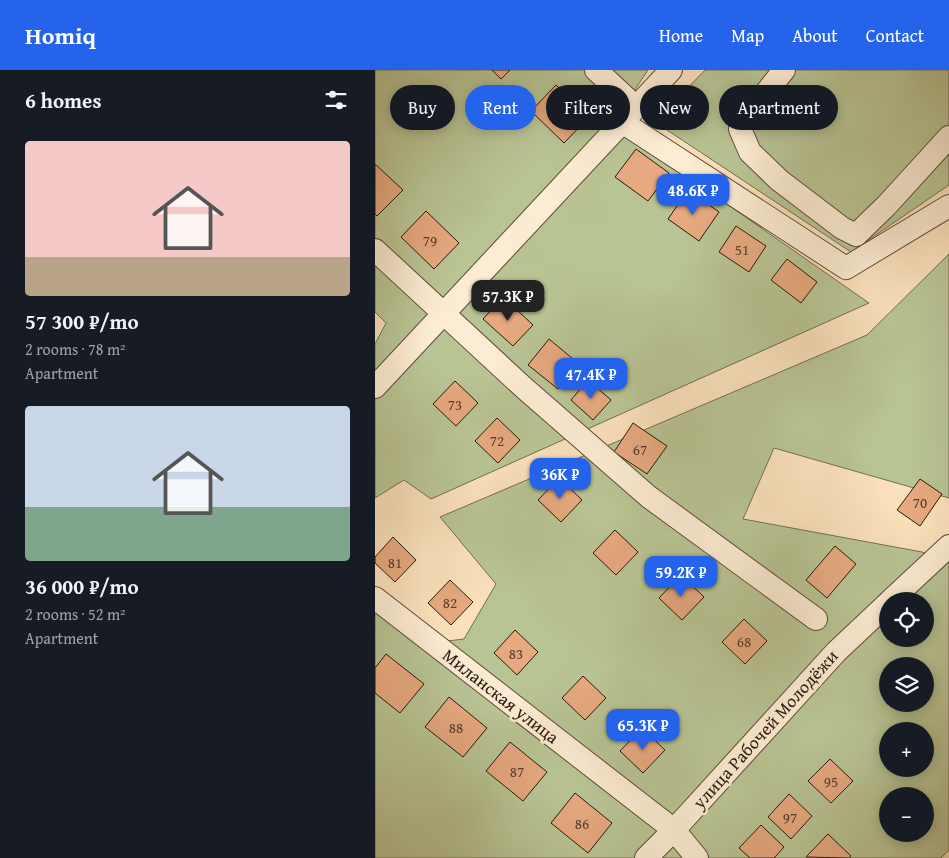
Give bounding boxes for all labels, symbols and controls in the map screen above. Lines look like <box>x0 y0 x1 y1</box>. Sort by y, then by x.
text: Homiq <box>25 18 96 53</box>
text: Home <box>659 22 703 49</box>
text: Map <box>731 22 764 49</box>
text: About <box>792 22 838 49</box>
text: Contact <box>866 22 924 49</box>
text: 6 homes <box>25 85 101 116</box>
chip: Buy <box>390 85 455 130</box>
chip: Rent <box>465 85 536 130</box>
chip: Filters <box>546 85 630 130</box>
chip: New <box>640 85 709 130</box>
chip: Apartment <box>719 85 838 130</box>
icon: filters <box>322 86 350 114</box>
icon: home <box>143 173 233 263</box>
pin: 48.6K ₽ <box>647 174 739 216</box>
text: 48.6K ₽ <box>667 178 719 202</box>
house number: 79 <box>423 230 437 251</box>
house number: 51 <box>735 239 749 260</box>
pin: 57.3K ₽ <box>462 280 554 322</box>
text: 57.3K ₽ <box>482 284 534 308</box>
text: 57 300 ₽/mo <box>25 306 139 337</box>
text: 2 rooms · 78 m² <box>25 337 125 361</box>
pin: 47.4K ₽ <box>545 358 637 400</box>
text: Apartment <box>25 361 98 385</box>
text: 47.4K ₽ <box>565 362 617 386</box>
house number: 73 <box>448 394 462 415</box>
house number: 72 <box>490 430 504 451</box>
icon: home <box>143 438 233 528</box>
house number: 67 <box>633 439 647 460</box>
pin: 36K ₽ <box>525 458 595 500</box>
text: 36K ₽ <box>541 462 579 486</box>
house number: 70 <box>913 492 927 513</box>
house number: 81 <box>388 552 402 573</box>
pin: 59.2K ₽ <box>635 556 727 598</box>
text: 59.2K ₽ <box>655 560 707 584</box>
text: 36 000 ₽/mo <box>25 571 139 602</box>
house number: 82 <box>443 592 457 613</box>
map controls <box>879 592 934 842</box>
button: locate <box>879 592 934 647</box>
text: 2 rooms · 52 m² <box>25 602 125 626</box>
text: Apartment <box>25 626 98 650</box>
house number: 68 <box>737 631 751 652</box>
street label: Миланская улица <box>437 642 565 750</box>
house number: 83 <box>509 643 523 664</box>
street label: улица Рабочей Молодёжи <box>685 643 844 816</box>
button: layers <box>879 657 934 712</box>
pin: 65.3K ₽ <box>597 708 689 751</box>
text: 65.3K ₽ <box>617 713 669 737</box>
house number: 88 <box>449 717 463 738</box>
button: + <box>879 722 934 777</box>
house number: 87 <box>510 761 524 782</box>
house number: 95 <box>824 771 838 792</box>
button: − <box>879 787 934 842</box>
house number: 97 <box>783 807 797 828</box>
house number: 86 <box>575 813 589 834</box>

